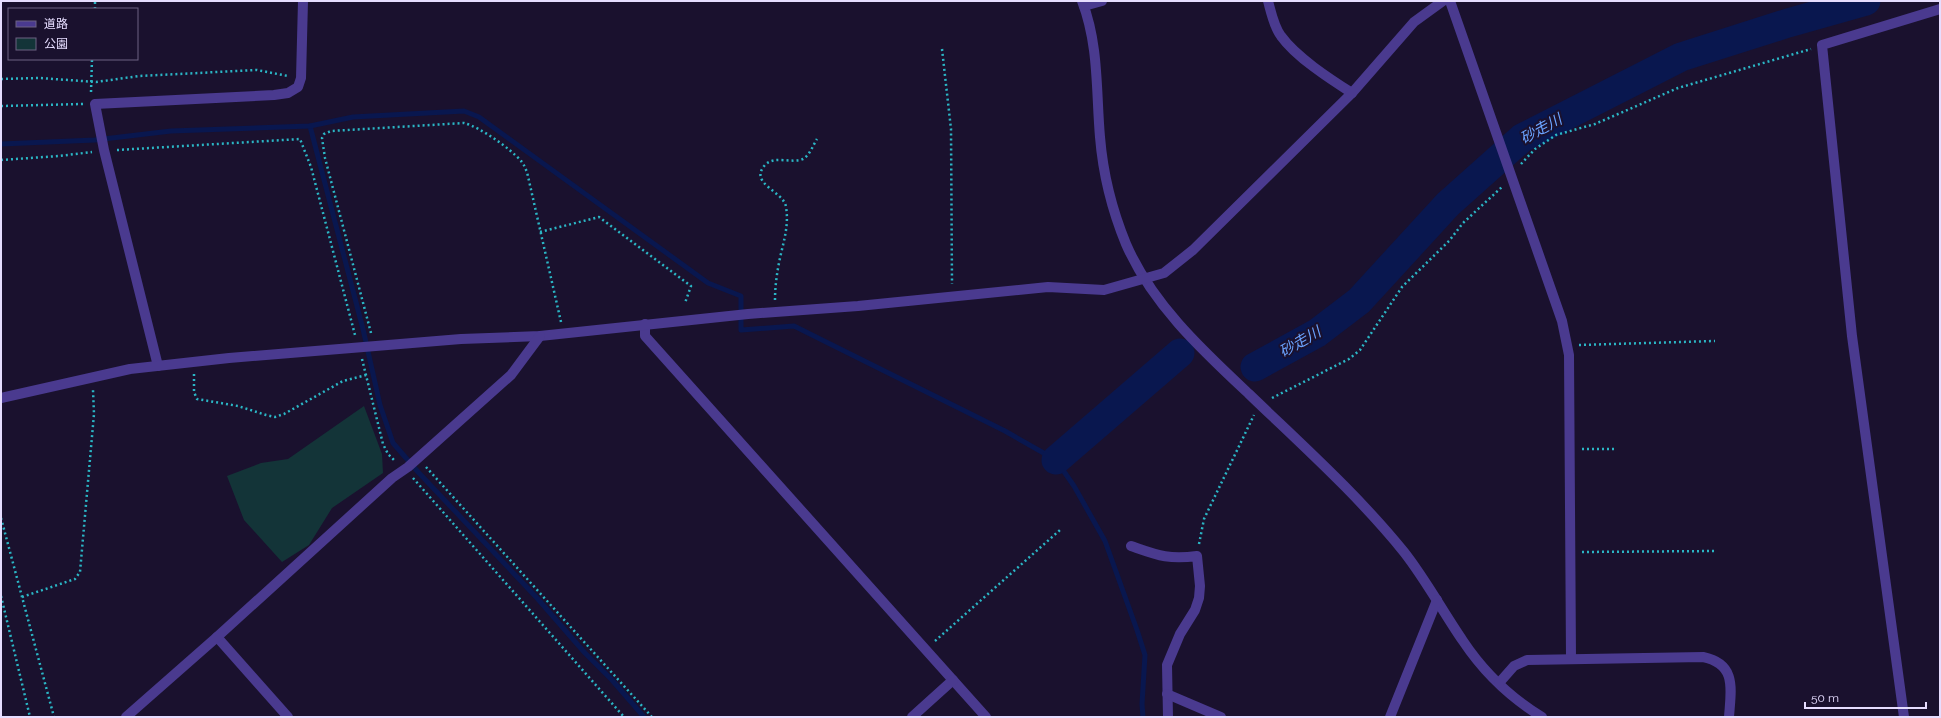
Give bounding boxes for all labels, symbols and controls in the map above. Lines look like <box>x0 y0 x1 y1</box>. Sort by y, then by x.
legend <box>8 8 138 60</box>
text: 道路 <box>44 17 68 31</box>
text: 公園 <box>44 37 68 51</box>
water label: 砂走川 <box>1517 109 1567 148</box>
water label: 砂走川 <box>1276 322 1326 361</box>
scale bar <box>1805 684 1926 710</box>
text: 50 m <box>1811 691 1839 705</box>

